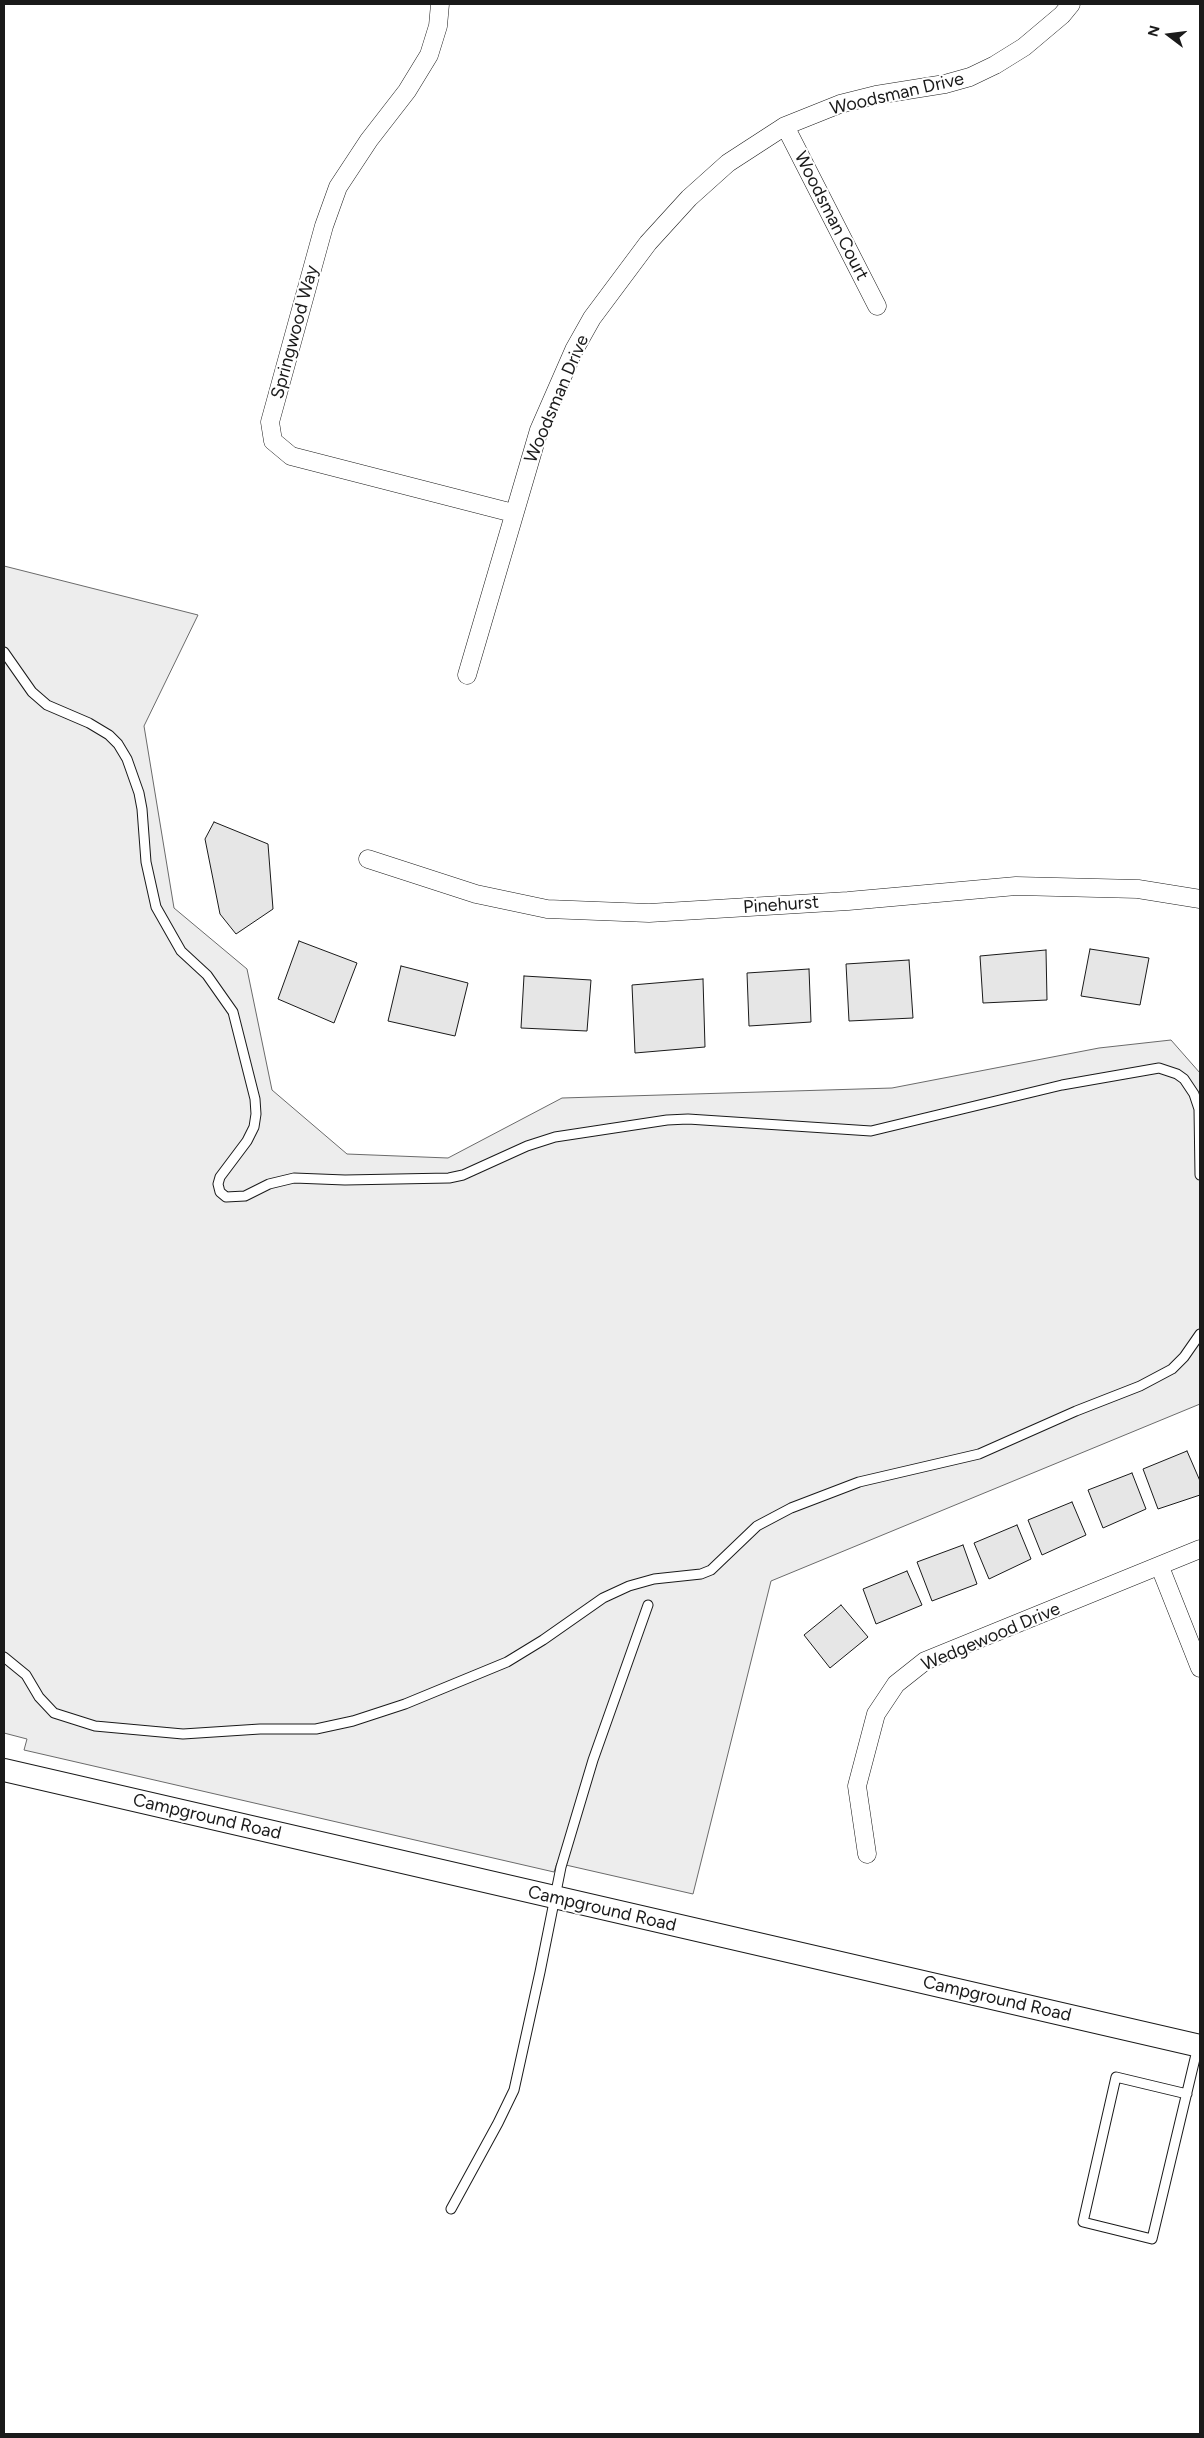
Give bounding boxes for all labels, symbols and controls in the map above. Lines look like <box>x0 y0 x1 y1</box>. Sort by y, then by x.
north arrow <box>1144 10 1194 60</box>
text: N <box>1144 24 1164 38</box>
street label: Woodsman Drive <box>828 68 966 120</box>
street label: Woodsman Court <box>789 148 873 284</box>
street label: Springwood Way <box>267 263 323 401</box>
street label: Woodsman Drive <box>520 332 594 466</box>
street label: Pinehurst <box>742 892 820 918</box>
street label: Wedgewood Drive <box>918 1598 1064 1676</box>
street label: Campground Road <box>131 1789 283 1845</box>
street label: Campground Road <box>526 1881 678 1937</box>
street label: Campground Road <box>921 1971 1073 2027</box>

